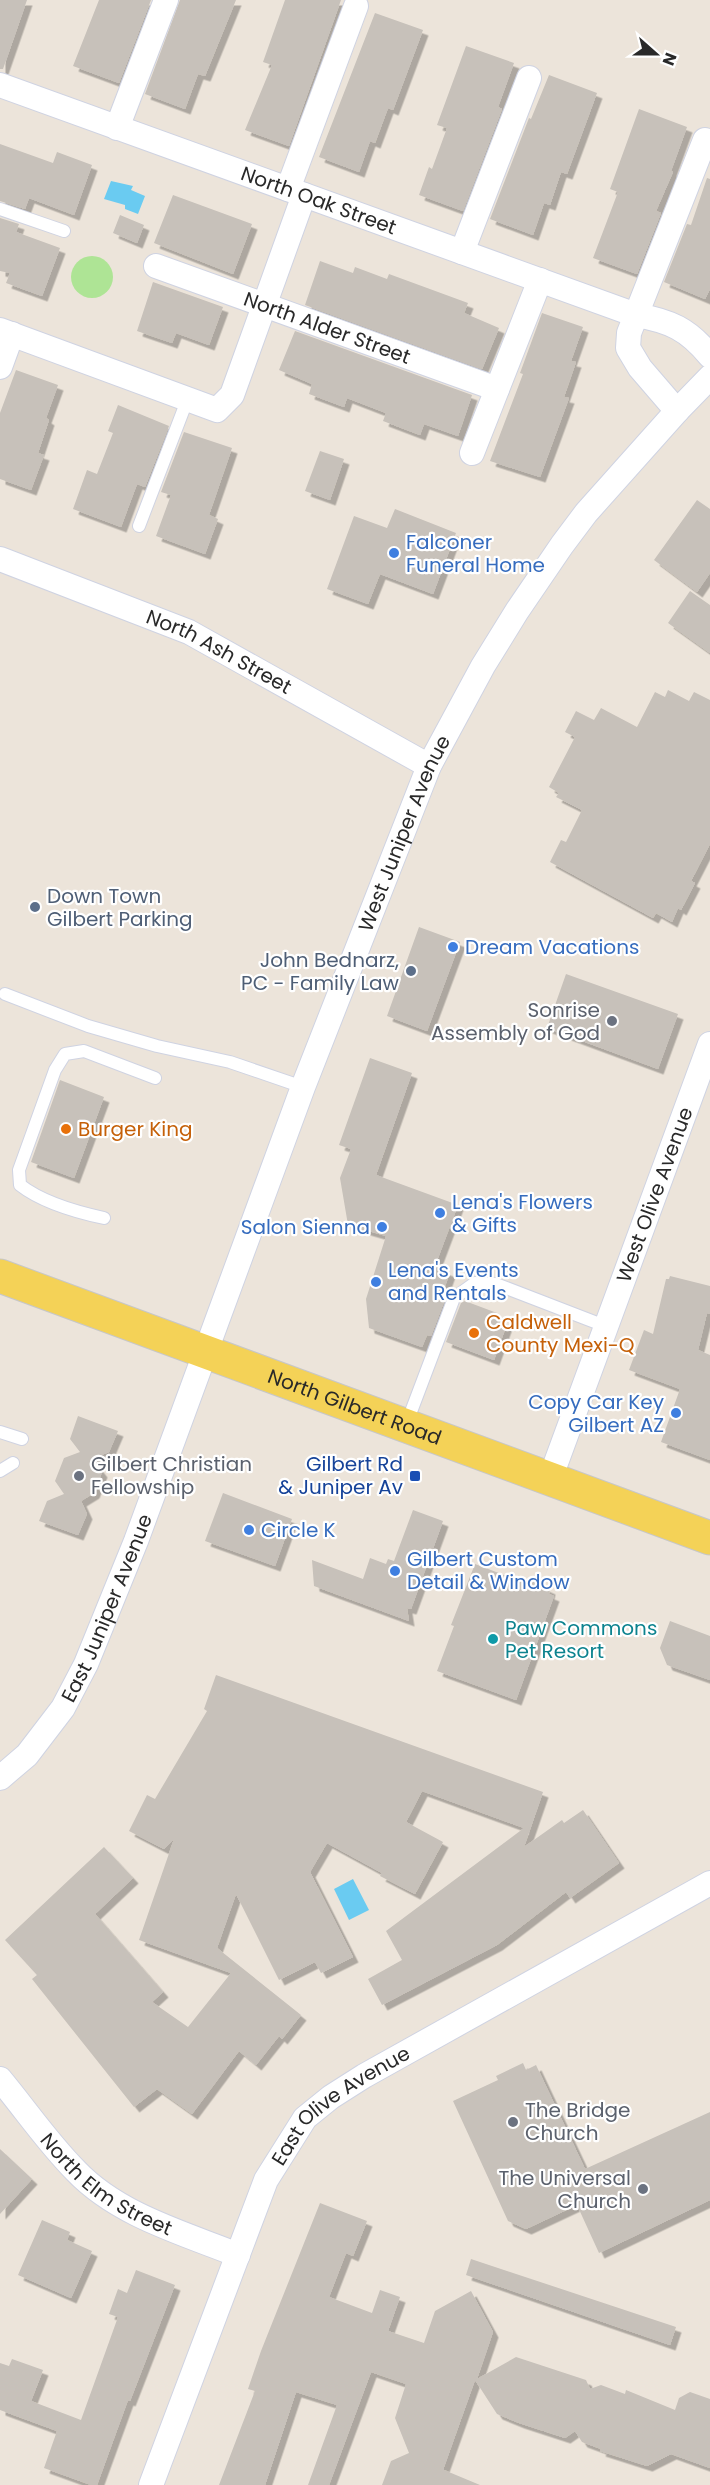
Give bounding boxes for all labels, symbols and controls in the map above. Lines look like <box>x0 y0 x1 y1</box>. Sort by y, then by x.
north arrow <box>626 24 686 84</box>
text: N <box>657 49 682 69</box>
street label: North Oak Street <box>237 159 400 241</box>
street label: North Alder Street <box>240 285 415 371</box>
place label: Falconer Funeral Home <box>406 528 545 579</box>
marker: Falconer Funeral Home <box>387 546 401 560</box>
street label: North Ash Street <box>142 603 297 701</box>
street label: West Juniper Avenue <box>351 730 457 936</box>
place label: Down Town Gilbert Parking <box>47 882 193 933</box>
marker: Down Town Gilbert Parking <box>28 900 42 914</box>
place label: Dream Vacations <box>465 933 639 961</box>
marker: Dream Vacations <box>446 940 460 954</box>
place label: John Bednarz, PC - Family Law <box>241 946 400 997</box>
marker: John Bednarz, PC - Family Law <box>404 964 418 978</box>
place label: Sonrise Assembly of God <box>431 996 600 1047</box>
marker: Sonrise Assembly of God <box>605 1014 619 1028</box>
street label: West Olive Avenue <box>610 1103 700 1286</box>
place label: Burger King <box>78 1115 192 1143</box>
marker: Burger King <box>59 1122 73 1136</box>
place label: Lena's Flowers & Gifts <box>452 1188 593 1239</box>
marker: Lena's Flowers & Gifts <box>433 1206 447 1220</box>
place label: Salon Sienna <box>241 1213 370 1241</box>
marker: Salon Sienna <box>375 1220 389 1234</box>
place label: Lena's Events and Rentals <box>388 1256 519 1307</box>
marker: Lena's Events and Rentals <box>369 1275 383 1289</box>
place label: Caldwell County Mexi-Q <box>486 1308 635 1359</box>
marker: Caldwell County Mexi-Q <box>467 1326 481 1340</box>
street label: North Gilbert Road <box>264 1362 445 1452</box>
place label: Copy Car Key Gilbert AZ <box>528 1388 664 1439</box>
marker: Copy Car Key Gilbert AZ <box>669 1406 683 1420</box>
place label: Gilbert Christian Fellowship <box>91 1450 252 1501</box>
place label: Gilbert Rd & Juniper Av <box>278 1450 403 1501</box>
marker: Gilbert Christian Fellowship <box>72 1469 86 1483</box>
marker: Gilbert Rd & Juniper Av <box>408 1469 422 1483</box>
street label: East Juniper Avenue <box>54 1510 159 1707</box>
place label: Circle K <box>261 1516 336 1544</box>
marker: Circle K <box>242 1523 256 1537</box>
place label: Gilbert Custom Detail & Window <box>407 1545 570 1596</box>
marker: Gilbert Custom Detail & Window <box>388 1564 402 1578</box>
place label: Paw Commons Pet Resort <box>505 1614 657 1665</box>
marker: Paw Commons Pet Resort <box>486 1632 500 1646</box>
street label: East Olive Avenue <box>265 2039 415 2171</box>
place label: The Bridge Church <box>525 2096 630 2147</box>
marker: The Bridge Church <box>506 2115 520 2129</box>
street label: North Elm Street <box>34 2127 176 2242</box>
place label: The Universal Church <box>498 2164 631 2215</box>
marker: The Universal Church <box>636 2182 650 2196</box>

